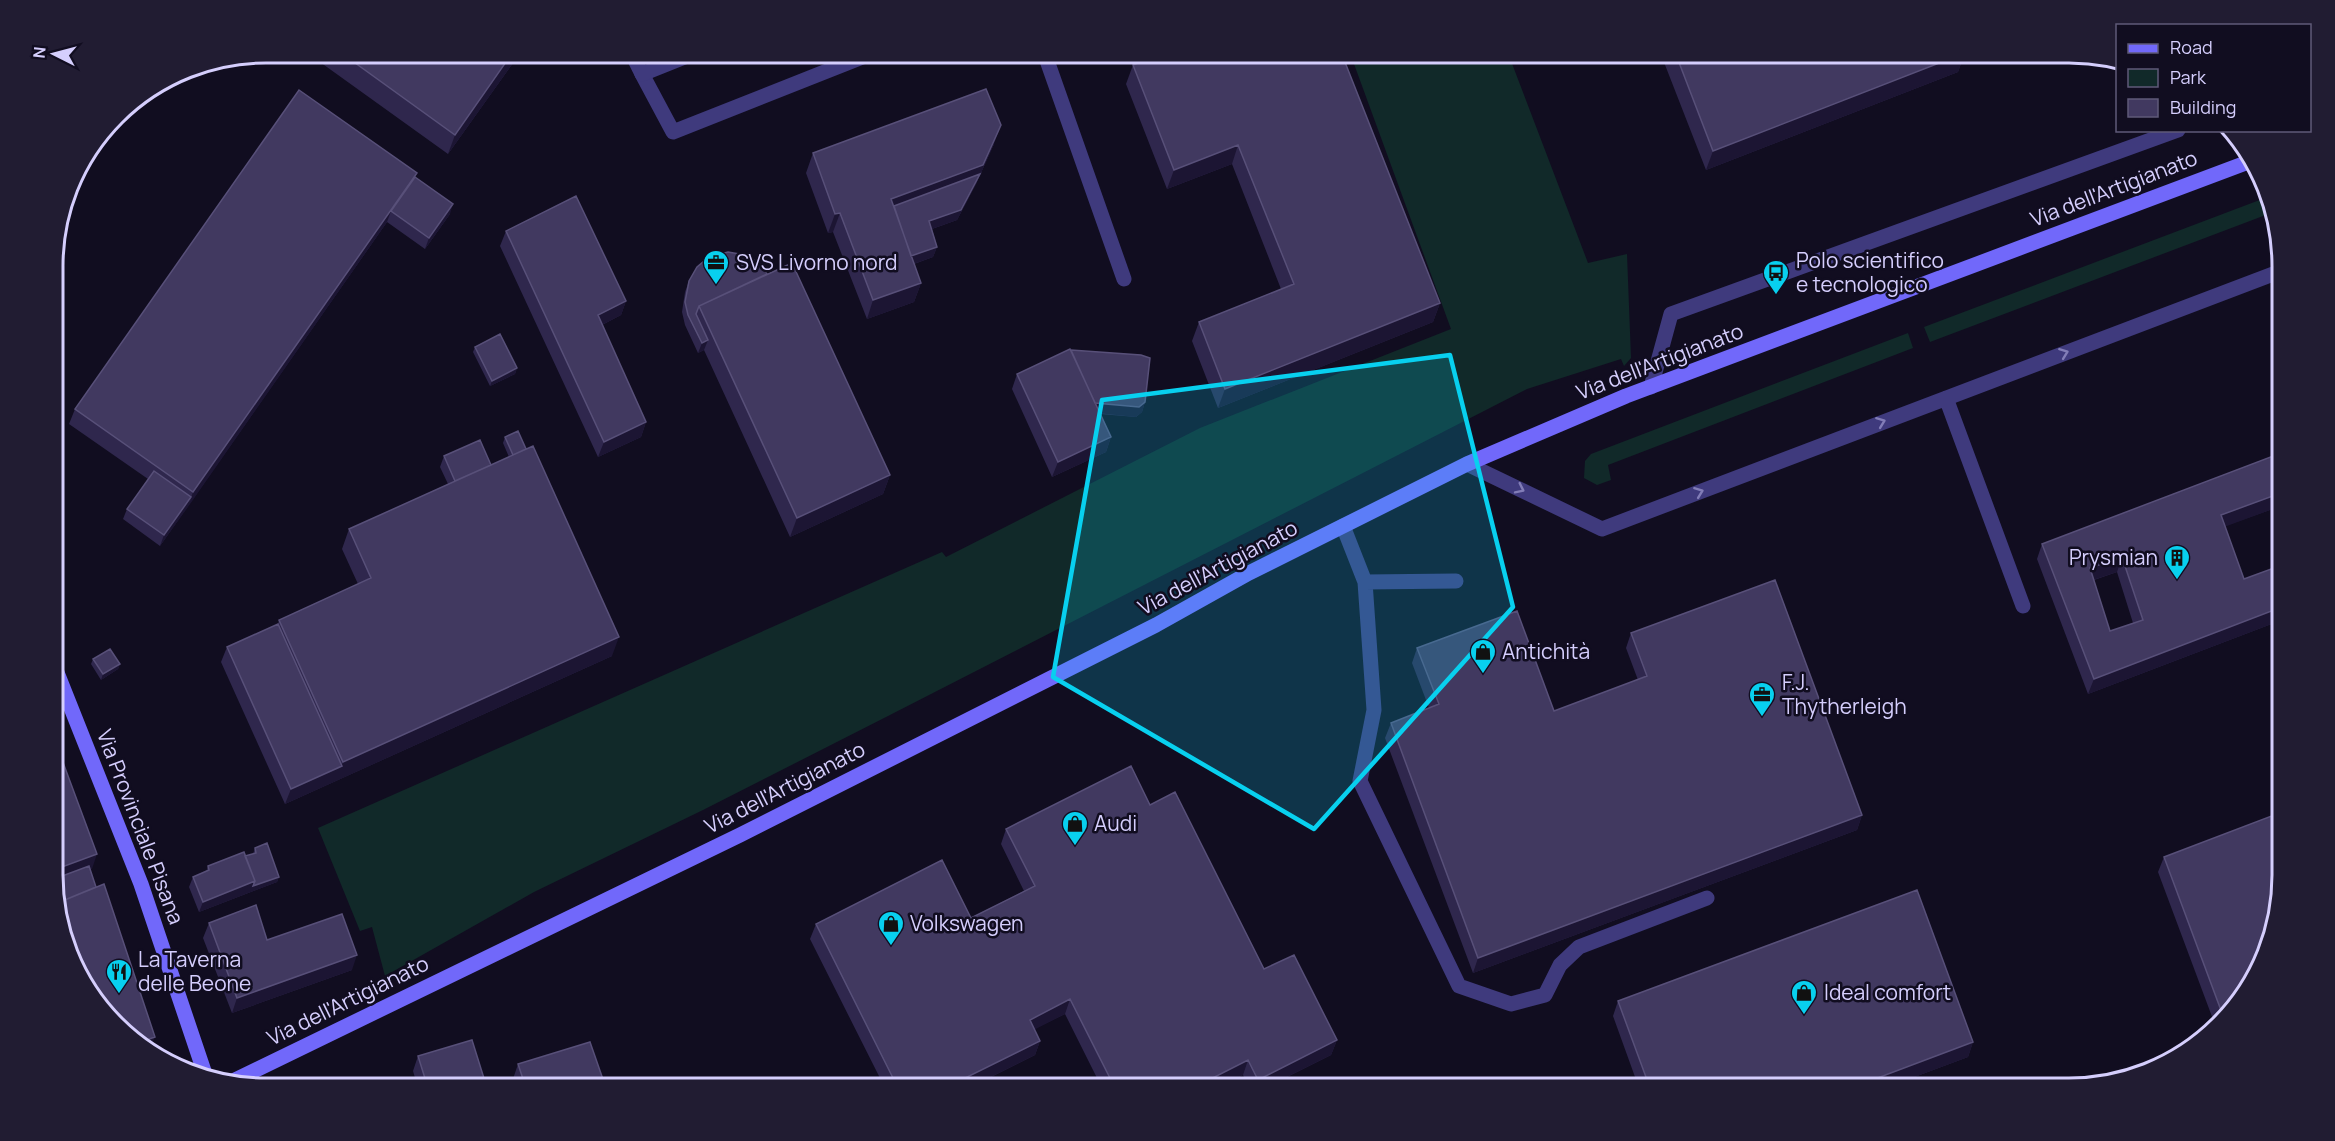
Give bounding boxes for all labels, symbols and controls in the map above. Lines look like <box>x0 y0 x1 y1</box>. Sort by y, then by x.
north arrow <box>24 24 84 84</box>
legend <box>2116 24 2311 132</box>
text: Road <box>2170 35 2213 59</box>
text: N <box>28 46 51 59</box>
text: Park <box>2170 65 2207 89</box>
text: Building <box>2170 95 2236 119</box>
street label: Via dell'Artigianato <box>2026 143 2201 233</box>
place label: Polo scientifico e tecnologico <box>1796 246 1944 298</box>
office icon: SVS Livorno nord <box>701 248 731 286</box>
place label: SVS Livorno nord <box>736 248 897 276</box>
bus stop icon: Polo scientifico e tecnologico <box>1761 258 1791 296</box>
street label: Via dell'Artigianato <box>1572 316 1747 406</box>
one-way arrow <box>2057 348 2068 360</box>
one-way arrow <box>1876 417 1886 430</box>
one-way arrow <box>1513 482 1524 494</box>
one-way arrow <box>1693 486 1704 499</box>
street label: Via dell'Artigianato <box>1133 513 1302 621</box>
place label: Prysmian <box>2069 543 2158 571</box>
building icon: Prysmian <box>2162 543 2192 581</box>
shop icon: Antichità <box>1468 637 1498 675</box>
place label: Antichità <box>1502 637 1590 665</box>
place label: F.J. Thytherleigh <box>1782 668 1907 720</box>
office icon: F.J. Thytherleigh <box>1747 680 1777 718</box>
street label: Via Provinciale Pisana <box>91 725 191 928</box>
street label: Via dell'Artigianato <box>700 735 870 840</box>
shop icon: Audi <box>1060 809 1090 847</box>
place label: Audi <box>1094 809 1137 837</box>
shop icon: Volkswagen <box>876 909 906 947</box>
place label: Volkswagen <box>910 909 1024 937</box>
place label: La Taverna delle Beone <box>138 945 251 997</box>
street label: Via dell'Artigianato <box>262 949 433 1051</box>
restaurant icon: La Taverna delle Beone <box>104 957 134 995</box>
shop icon: Ideal comfort <box>1789 978 1819 1016</box>
place label: Ideal comfort <box>1824 978 1951 1006</box>

